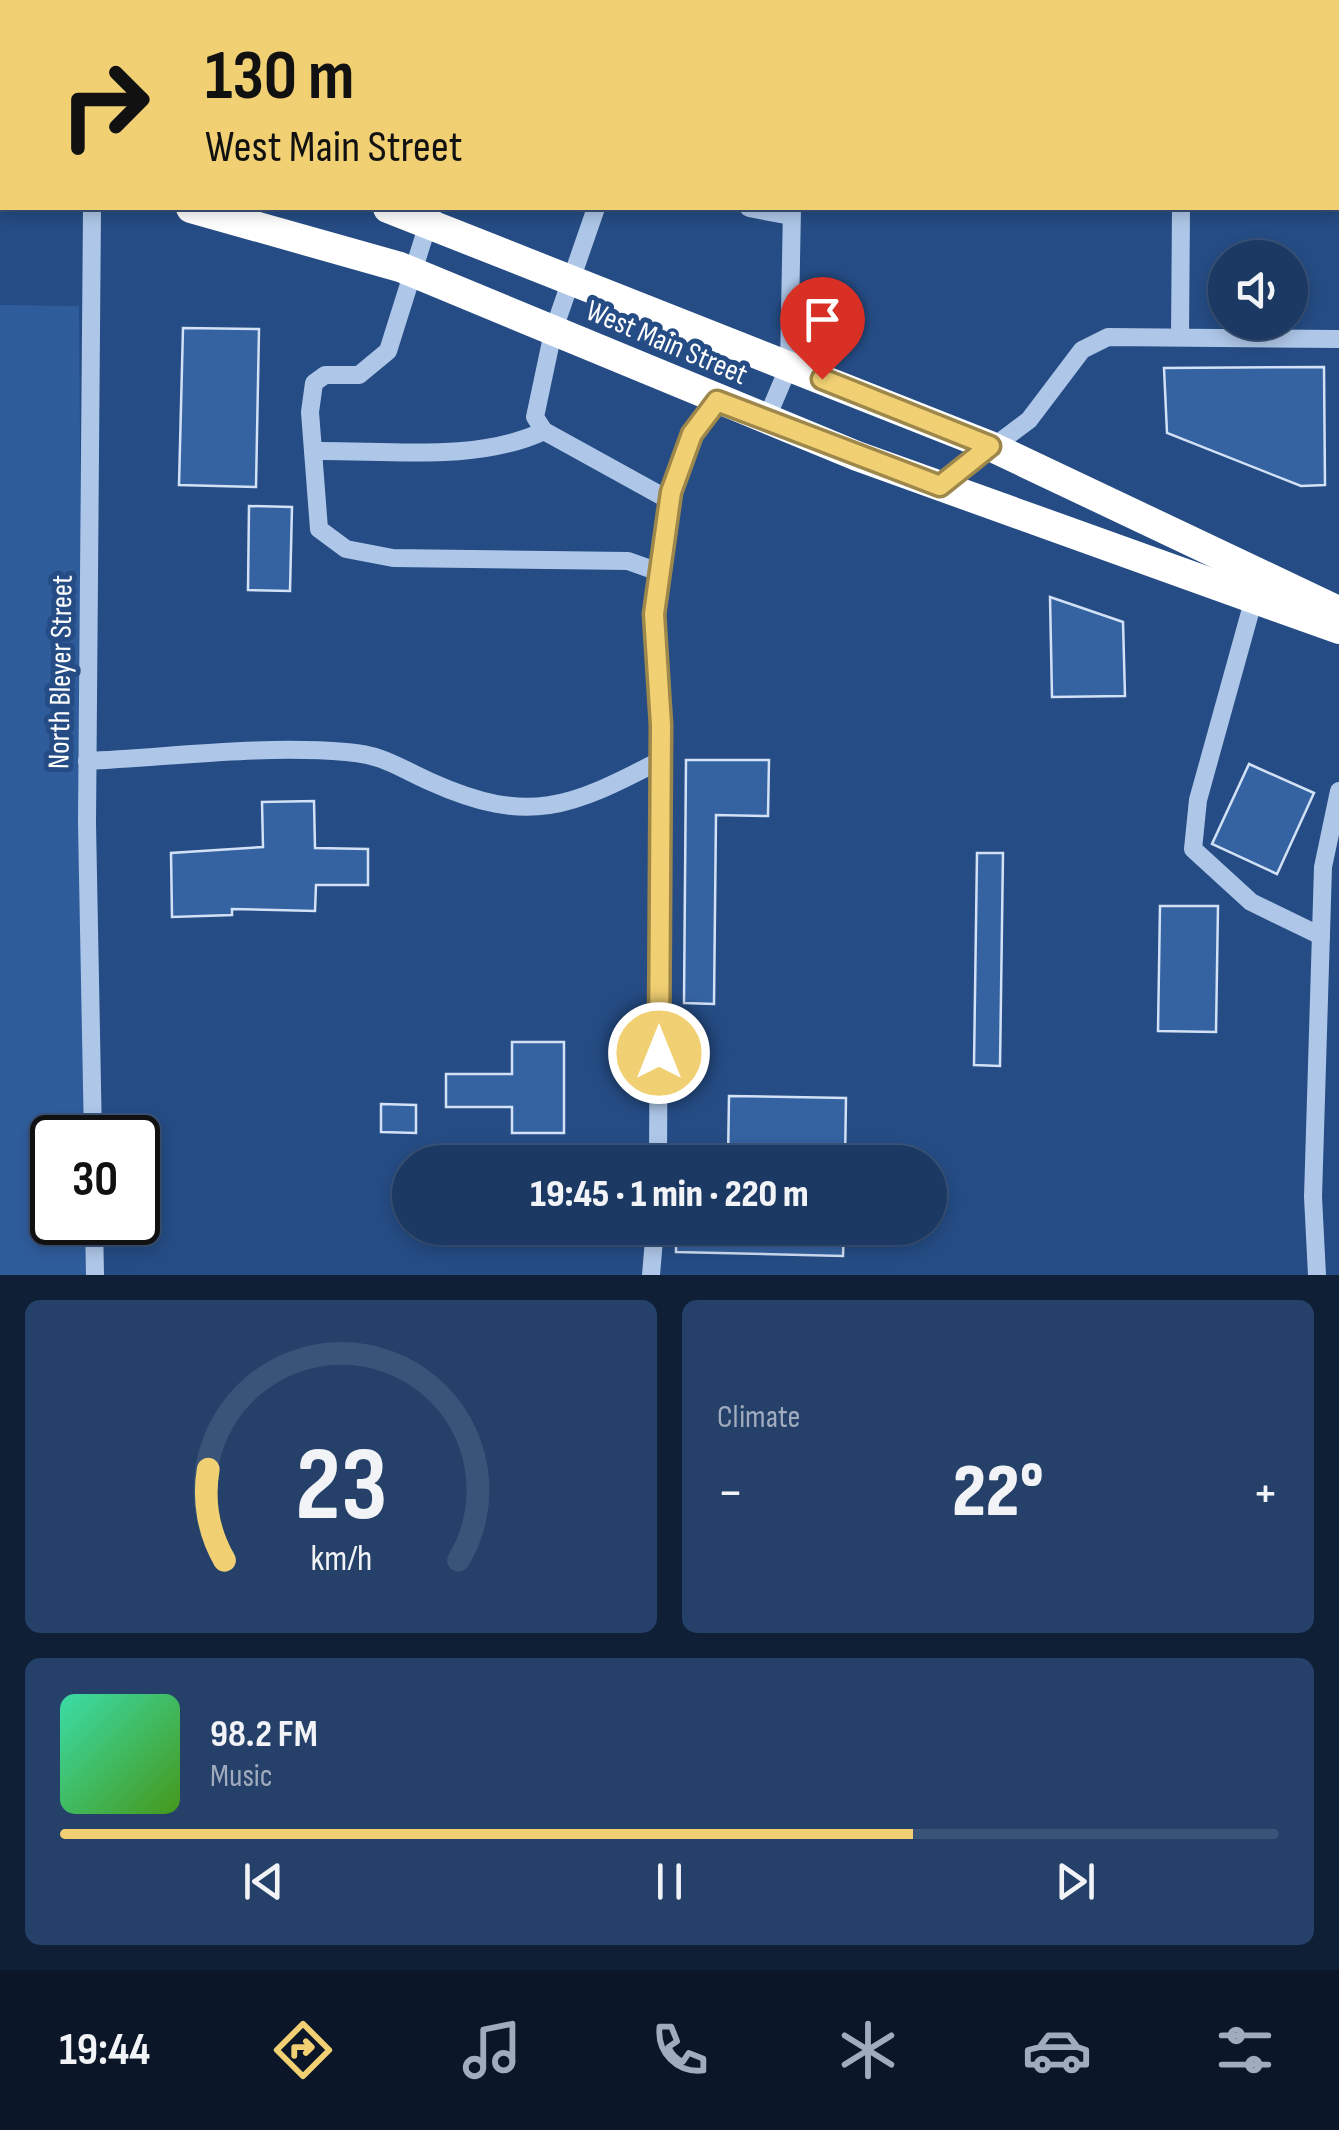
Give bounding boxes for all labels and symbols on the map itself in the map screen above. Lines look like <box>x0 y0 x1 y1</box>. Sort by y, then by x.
pin <box>780 277 865 380</box>
street label: West Main Street <box>581 293 753 393</box>
street label: North Bleyer Street <box>41 575 81 769</box>
position arrow <box>607 1001 711 1105</box>
speed limit sign: 30 <box>30 1115 160 1245</box>

